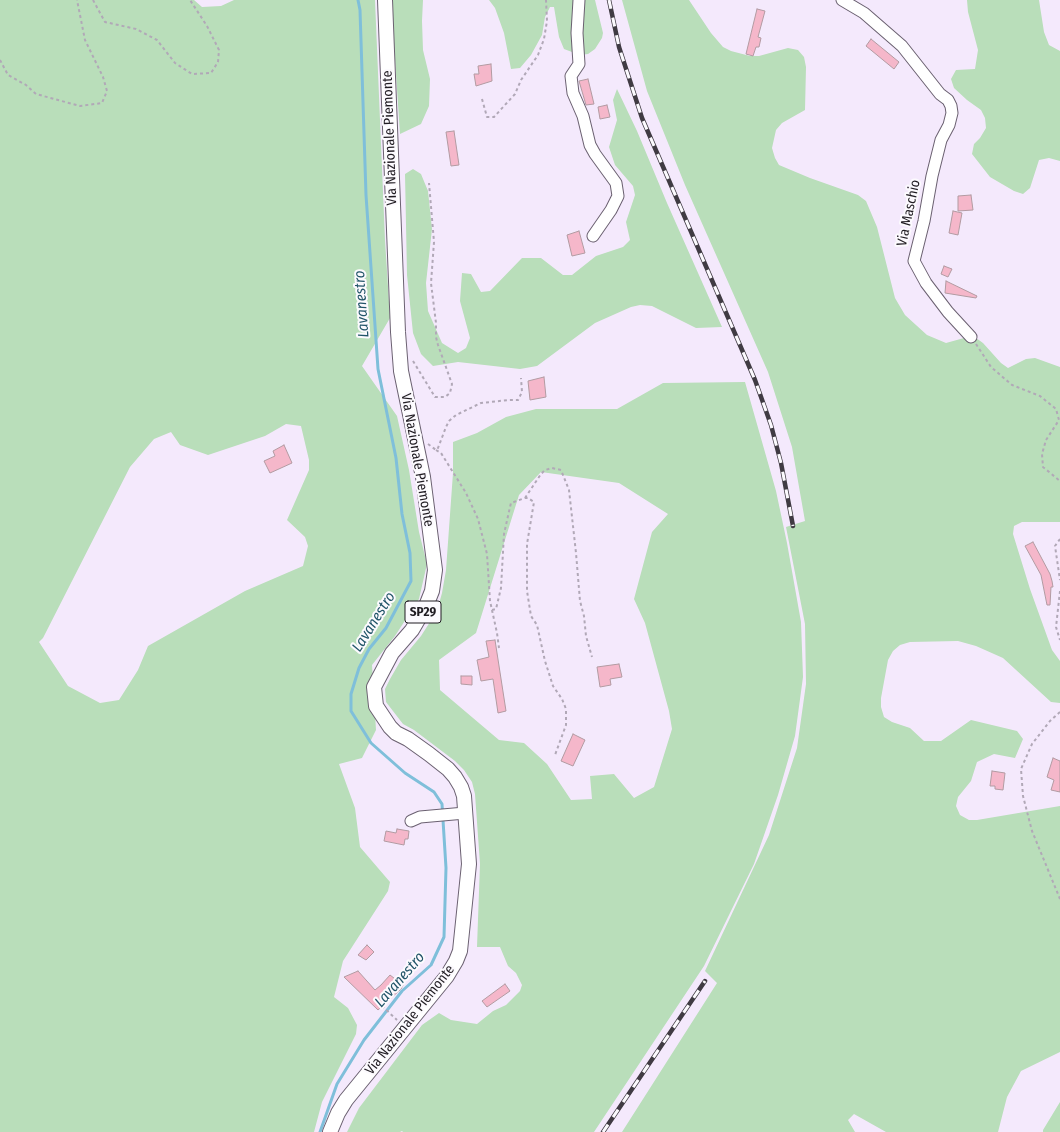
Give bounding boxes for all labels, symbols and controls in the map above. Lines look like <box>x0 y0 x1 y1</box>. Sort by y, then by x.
street label: Via Nazionale Piemonte <box>379 70 401 206</box>
street label: Via Maschio <box>894 178 924 248</box>
water label: Lavanestro <box>351 270 373 338</box>
street label: Via Nazionale Piemonte <box>397 392 437 528</box>
water label: Lavanestro <box>349 589 399 655</box>
road number: SP29 <box>405 601 441 623</box>
water label: Lavanestro <box>371 949 429 1011</box>
street label: Via Nazionale Piemonte <box>362 962 458 1078</box>

